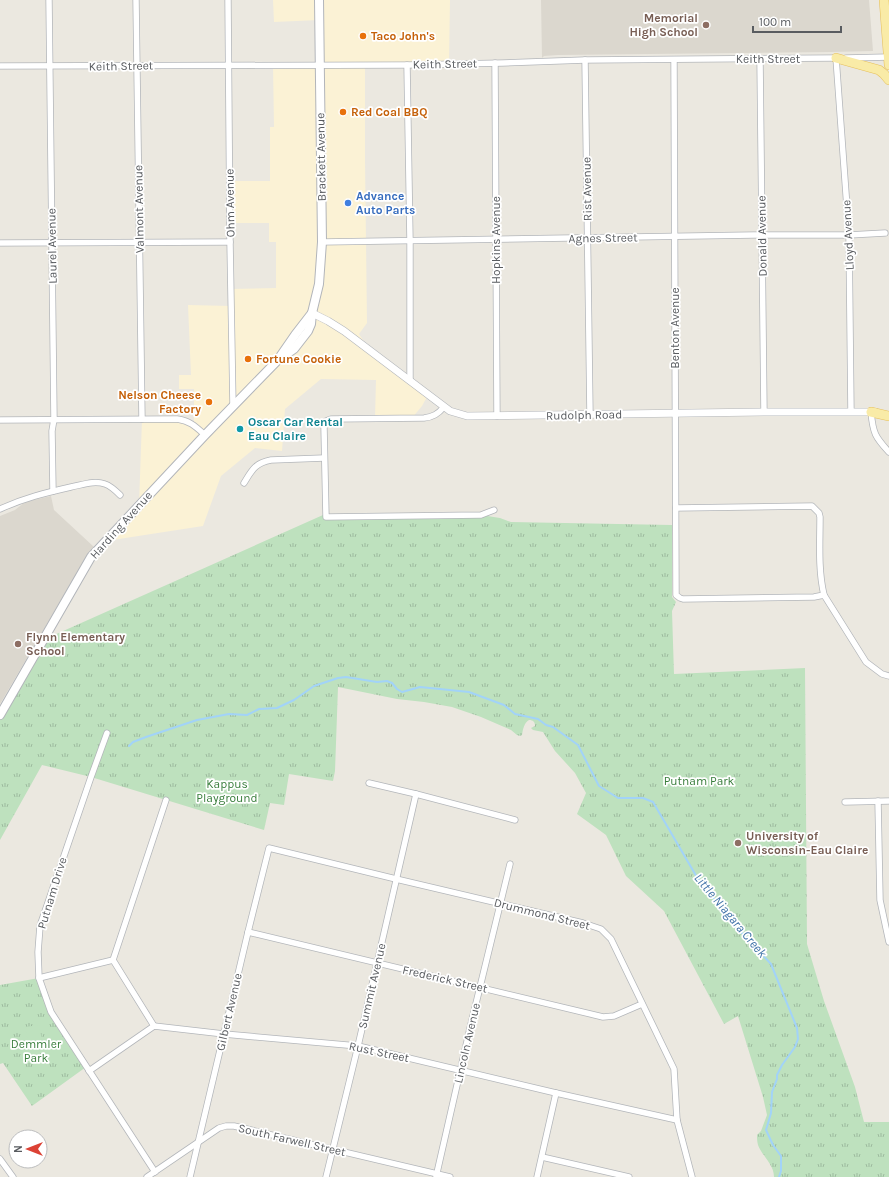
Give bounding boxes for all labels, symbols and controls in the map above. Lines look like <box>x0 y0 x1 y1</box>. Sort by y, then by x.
scale bar <box>753 8 841 34</box>
place label: Memorial High School <box>629 11 698 39</box>
text: 100 m <box>759 15 791 29</box>
marker: Memorial High School <box>701 20 711 30</box>
place label: Taco John's <box>371 29 435 43</box>
marker: Taco John's <box>358 31 368 41</box>
street label: Keith Street <box>736 52 801 66</box>
street label: Keith Street <box>413 56 478 72</box>
street label: Keith Street <box>89 58 154 74</box>
place label: Red Coal BBQ <box>351 105 427 119</box>
marker: Red Coal BBQ <box>338 107 348 117</box>
street label: Brackett Avenue <box>313 112 329 202</box>
street label: Rist Avenue <box>579 157 595 221</box>
street label: Valmont Avenue <box>131 165 147 253</box>
street label: Ohm Avenue <box>222 169 238 237</box>
place label: Advance Auto Parts <box>356 189 415 217</box>
street label: Donald Avenue <box>754 195 770 277</box>
street label: Hopkins Avenue <box>489 196 503 284</box>
marker: Advance Auto Parts <box>343 198 353 208</box>
street label: Lloyd Avenue <box>839 199 857 271</box>
street label: Laurel Avenue <box>44 208 60 284</box>
street label: Agnes Street <box>568 230 638 246</box>
street label: Benton Avenue <box>668 287 682 369</box>
place label: Fortune Cookie <box>256 352 341 366</box>
marker: Fortune Cookie <box>243 354 253 364</box>
place label: Nelson Cheese Factory <box>118 388 201 416</box>
marker: Nelson Cheese Factory <box>204 397 214 407</box>
street label: Rudolph Road <box>546 407 622 423</box>
place label: Oscar Car Rental Eau Claire <box>248 415 343 443</box>
marker: Oscar Car Rental Eau Claire <box>235 424 245 434</box>
street label: Harding Avenue <box>87 488 155 562</box>
place label: Flynn Elementary School <box>26 630 125 658</box>
marker: Flynn Elementary School <box>13 639 23 649</box>
park label: Putnam Park <box>664 774 735 788</box>
park label: Kappus Playground <box>196 777 258 805</box>
place label: University of Wisconsin-Eau Claire <box>746 829 868 857</box>
marker: University of Wisconsin-Eau Claire <box>733 838 743 848</box>
street label: Putnam Drive <box>34 855 70 931</box>
water label: Little Niagara Creek <box>691 870 770 961</box>
street label: Drummond Street <box>492 895 592 933</box>
street label: Summit Avenue <box>355 942 389 1030</box>
street label: Frederick Street <box>401 962 489 996</box>
street label: Gilbert Avenue <box>213 972 245 1052</box>
street label: Lincoln Avenue <box>451 1001 483 1085</box>
park label: Demmler Park <box>11 1037 62 1065</box>
street label: Rust Street <box>348 1039 411 1065</box>
street label: South Farwell Street <box>237 1121 348 1159</box>
north arrow <box>8 1129 48 1169</box>
text: N <box>12 1145 25 1153</box>

